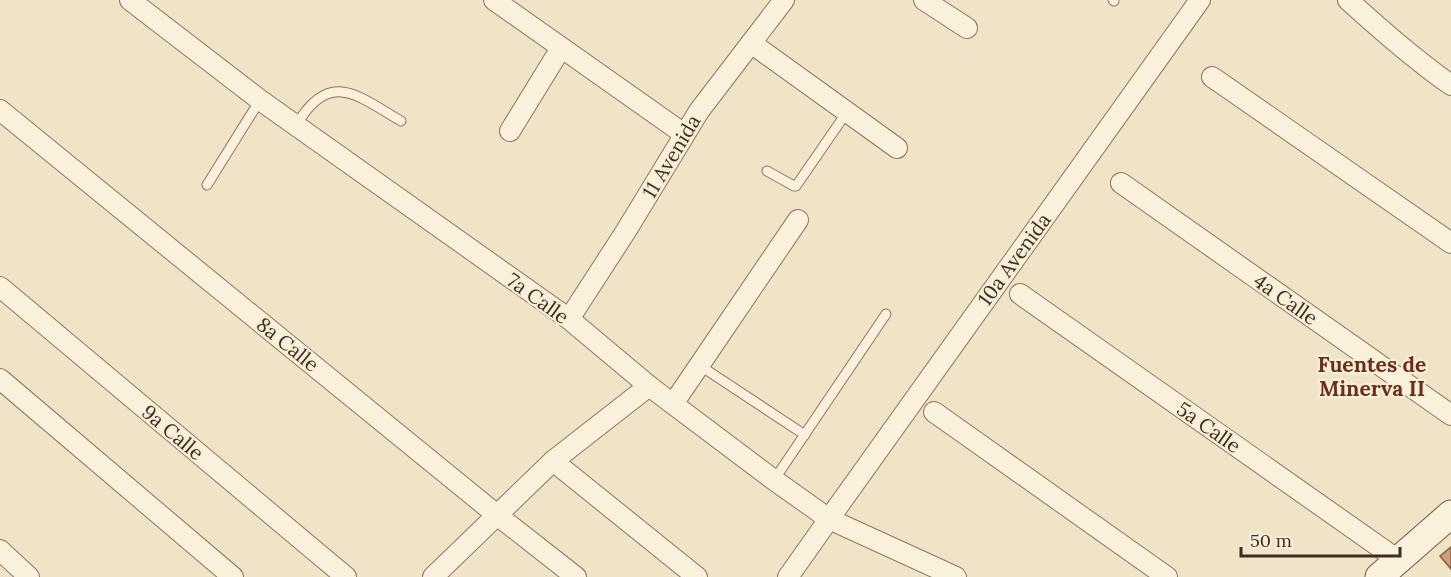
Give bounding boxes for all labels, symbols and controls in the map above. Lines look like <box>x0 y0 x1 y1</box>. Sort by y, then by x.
street label: 11 Avenida <box>636 110 706 202</box>
street label: 10a Avenida <box>972 208 1056 310</box>
street label: 7a Calle <box>502 267 574 329</box>
street label: 4a Calle <box>1249 268 1323 330</box>
street label: 8a Calle <box>252 311 324 377</box>
district label: Fuentes de Minerva II <box>1318 351 1426 402</box>
street label: 5a Calle <box>1172 396 1246 458</box>
street label: 9a Calle <box>137 399 209 465</box>
scale bar <box>1241 520 1400 558</box>
text: 50 m <box>1250 529 1292 552</box>

